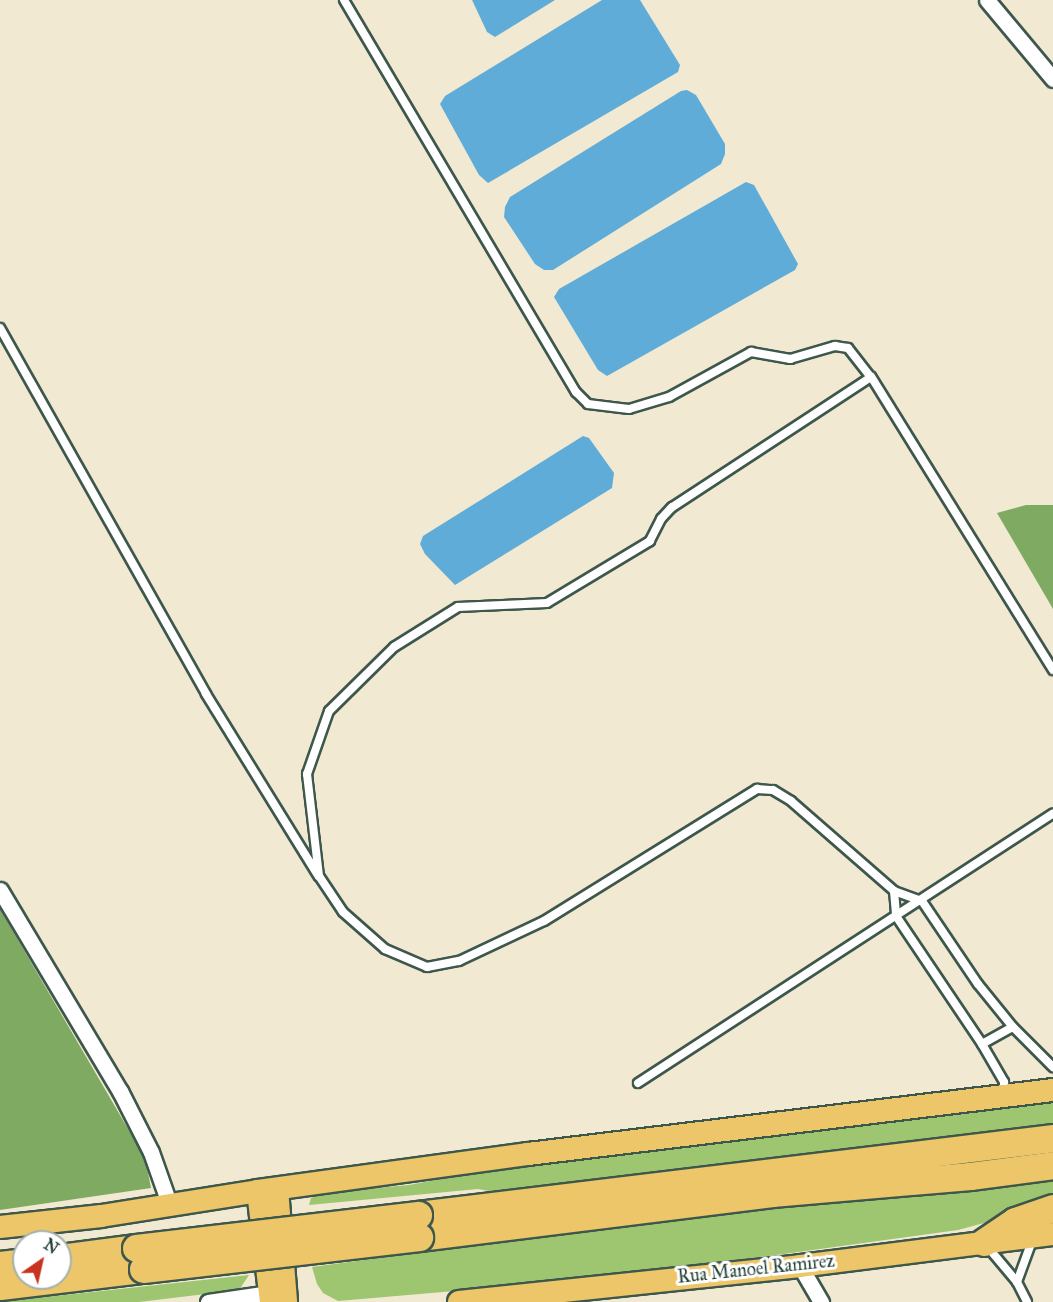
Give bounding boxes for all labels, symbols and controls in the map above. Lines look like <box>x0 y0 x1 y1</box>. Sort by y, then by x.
north arrow <box>12 1230 72 1290</box>
text: N <box>40 1235 62 1258</box>
street label: Rua Manoel Ramirez <box>676 1250 836 1288</box>

